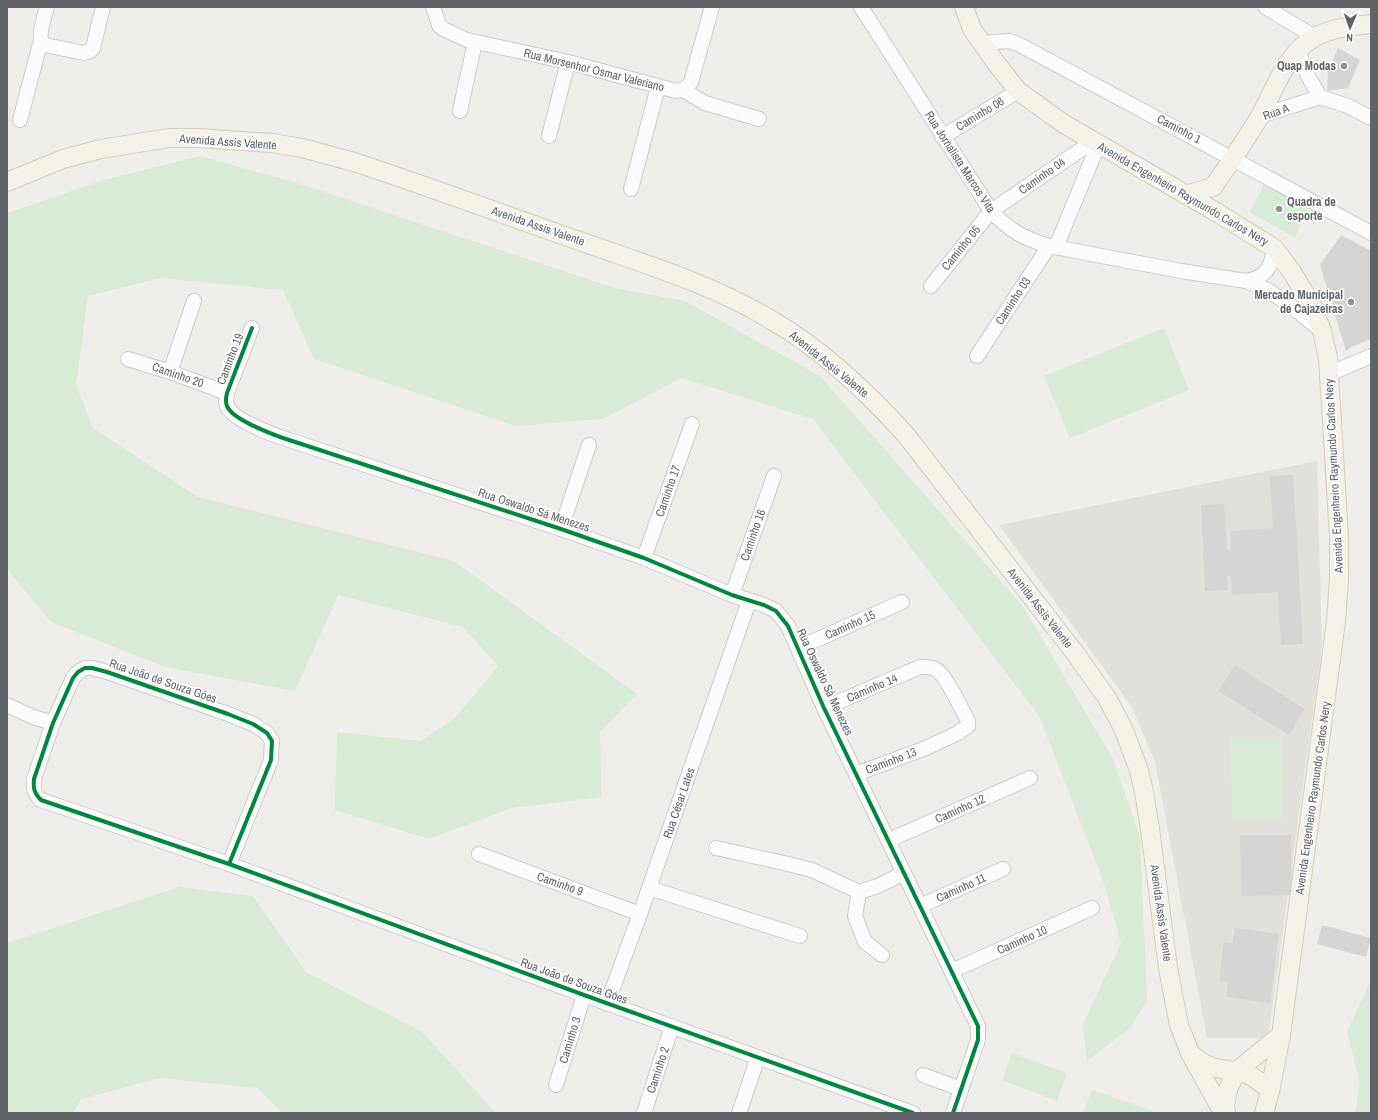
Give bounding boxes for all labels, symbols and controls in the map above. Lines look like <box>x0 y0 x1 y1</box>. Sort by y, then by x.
north arrow <box>1330 8 1370 48</box>
text: N <box>1346 31 1353 45</box>
street label: Rua Morsenhor Osmar Valeriano <box>522 45 666 95</box>
place label: Quap Modas <box>1277 58 1337 74</box>
marker: Quap Modas <box>1339 61 1349 71</box>
street label: Caminho 06 <box>953 93 1007 135</box>
street label: Rua A <box>1261 100 1292 124</box>
street label: Rua Jornalista Marcos Vita <box>921 108 999 216</box>
street label: Caminho 1 <box>1154 111 1204 148</box>
street label: Avenida Assis Valente <box>178 131 277 153</box>
street label: Avenida Engenheiro Raymundo Carlos Nery <box>1094 138 1271 250</box>
street label: Caminho 04 <box>1015 154 1069 198</box>
place label: Quadra de esporte <box>1287 194 1336 224</box>
street label: Avenida Assis Valente <box>488 202 587 249</box>
marker: Quadra de esporte <box>1274 204 1284 214</box>
street label: Caminho 05 <box>938 222 984 274</box>
street label: Caminho 03 <box>992 274 1034 328</box>
place label: Mercado Municipal de Cajazeiras <box>1254 287 1344 317</box>
marker: Mercado Municipal de Cajazeiras <box>1346 297 1356 307</box>
street label: Avenida Assis Valente <box>785 326 872 401</box>
street label: Caminho 19 <box>213 331 247 387</box>
street label: Caminho 20 <box>150 359 206 391</box>
street label: Avenida Engenheiro Raymundo Carlos Nery <box>1321 378 1347 575</box>
street label: Caminho 17 <box>652 463 684 519</box>
street label: Rua Oswaldo Sá Menezes <box>476 484 592 536</box>
street label: Caminho 16 <box>737 507 769 563</box>
street label: Avenida Assis Valente <box>1003 564 1076 651</box>
street label: Caminho 15 <box>822 607 878 643</box>
street label: Rua Oswaldo Sá Menezes <box>793 626 857 738</box>
street label: Rua João de Souza Góes <box>107 655 219 707</box>
street label: Caminho 14 <box>844 670 900 706</box>
street label: Avenida Engenheiro Raymundo Carlos Nery <box>1291 700 1334 896</box>
street label: Caminho 13 <box>863 744 919 778</box>
street label: Rua César Lates <box>659 765 699 841</box>
street label: Caminho 12 <box>932 791 988 827</box>
street label: Avenida Assis Valente <box>1146 863 1176 962</box>
street label: Caminho 9 <box>535 868 585 900</box>
street label: Caminho 11 <box>934 870 989 906</box>
street label: Caminho 10 <box>994 922 1050 958</box>
street label: Rua João de Souza Góes <box>518 954 630 1008</box>
street label: Caminho 3 <box>555 1015 585 1065</box>
street label: Caminho 2 <box>643 1045 673 1095</box>

